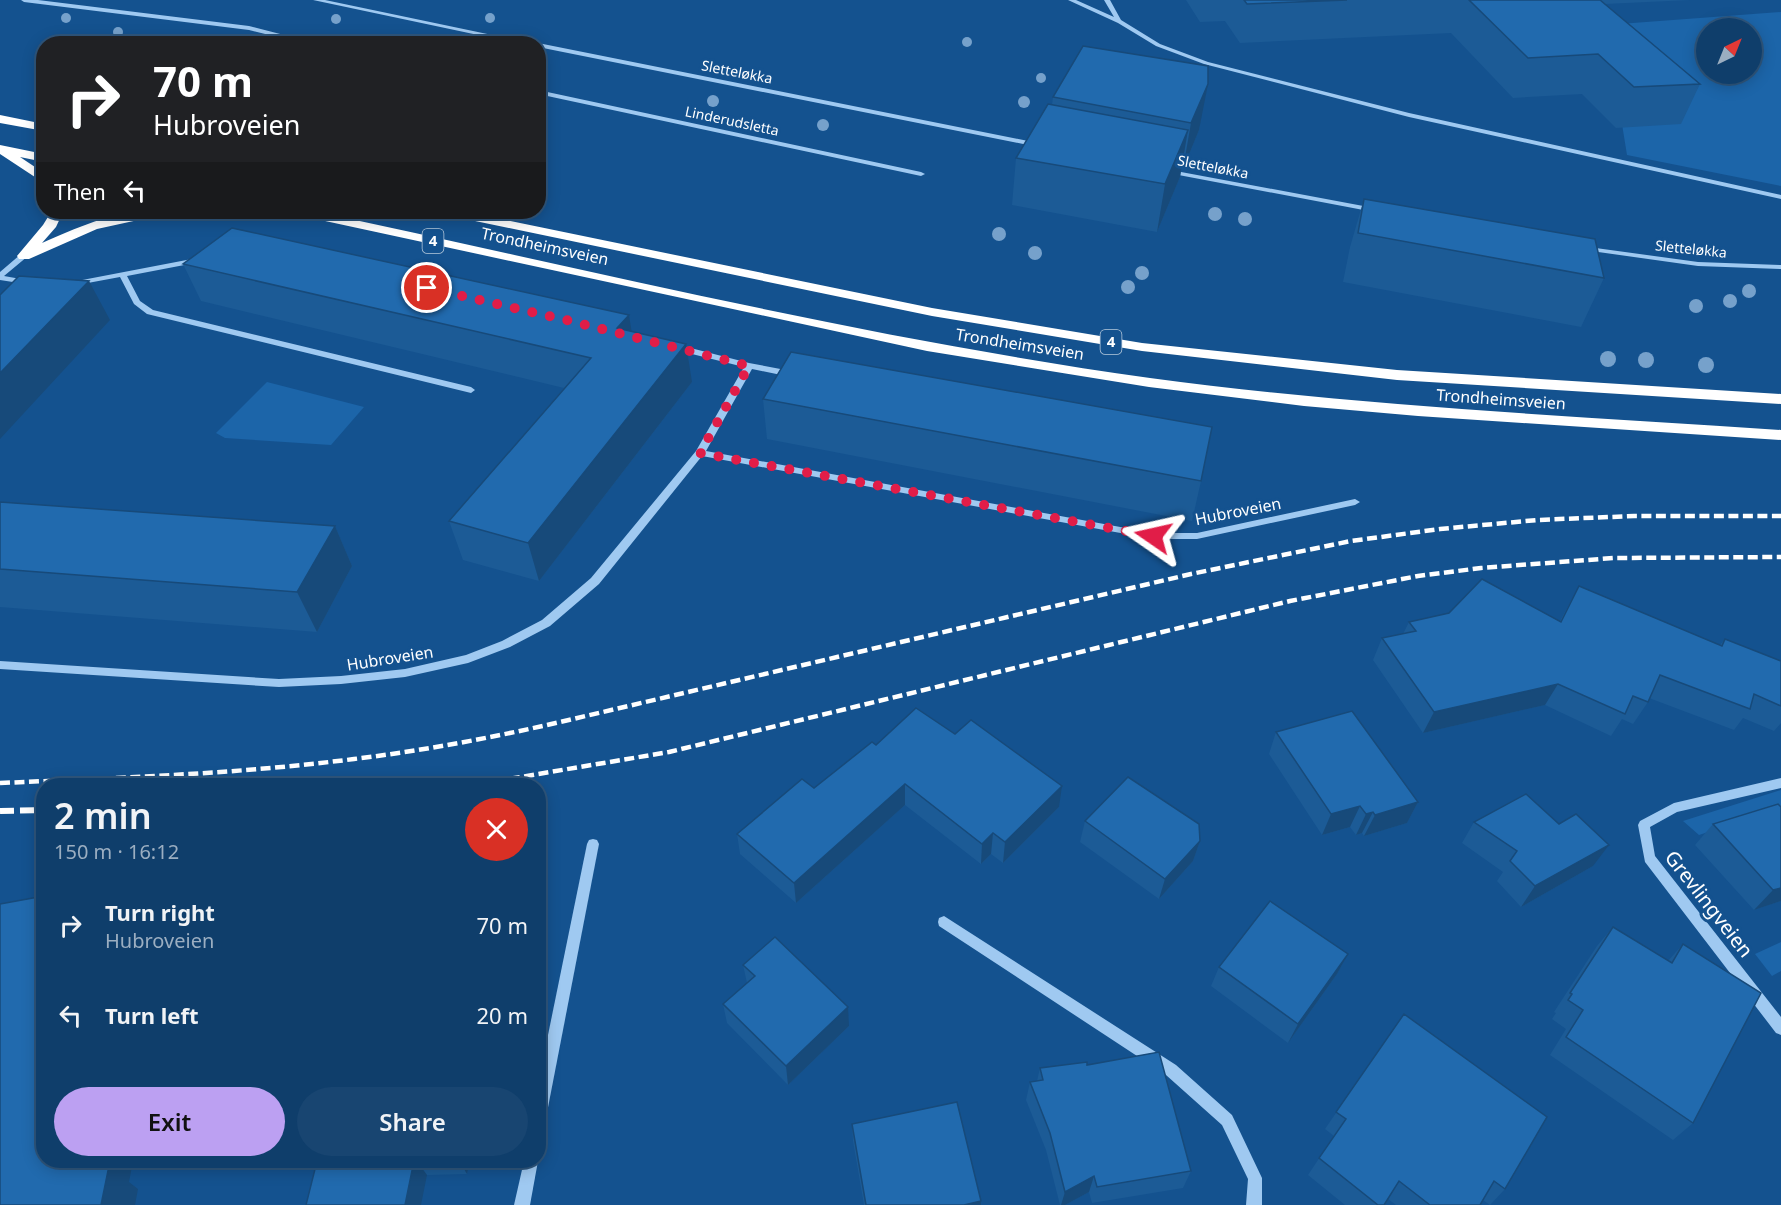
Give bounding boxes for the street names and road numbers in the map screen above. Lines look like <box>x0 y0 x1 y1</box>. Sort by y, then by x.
street label: Sletteløkka <box>700 55 774 88</box>
street label: Linderudsletta <box>684 101 781 140</box>
street label: Sletteløkka <box>1176 150 1250 183</box>
street label: Trondheimsveien <box>479 222 611 270</box>
road number: 4 <box>422 229 444 253</box>
street label: Sletteløkka <box>1654 235 1728 262</box>
street label: Trondheimsveien <box>954 323 1086 365</box>
road number: 4 <box>1100 330 1122 354</box>
street label: Trondheimsveien <box>1436 384 1566 414</box>
street label: Hubroveien <box>1193 492 1283 530</box>
street label: Hubroveien <box>345 640 435 676</box>
street label: Grevlingveien <box>1659 845 1760 963</box>

